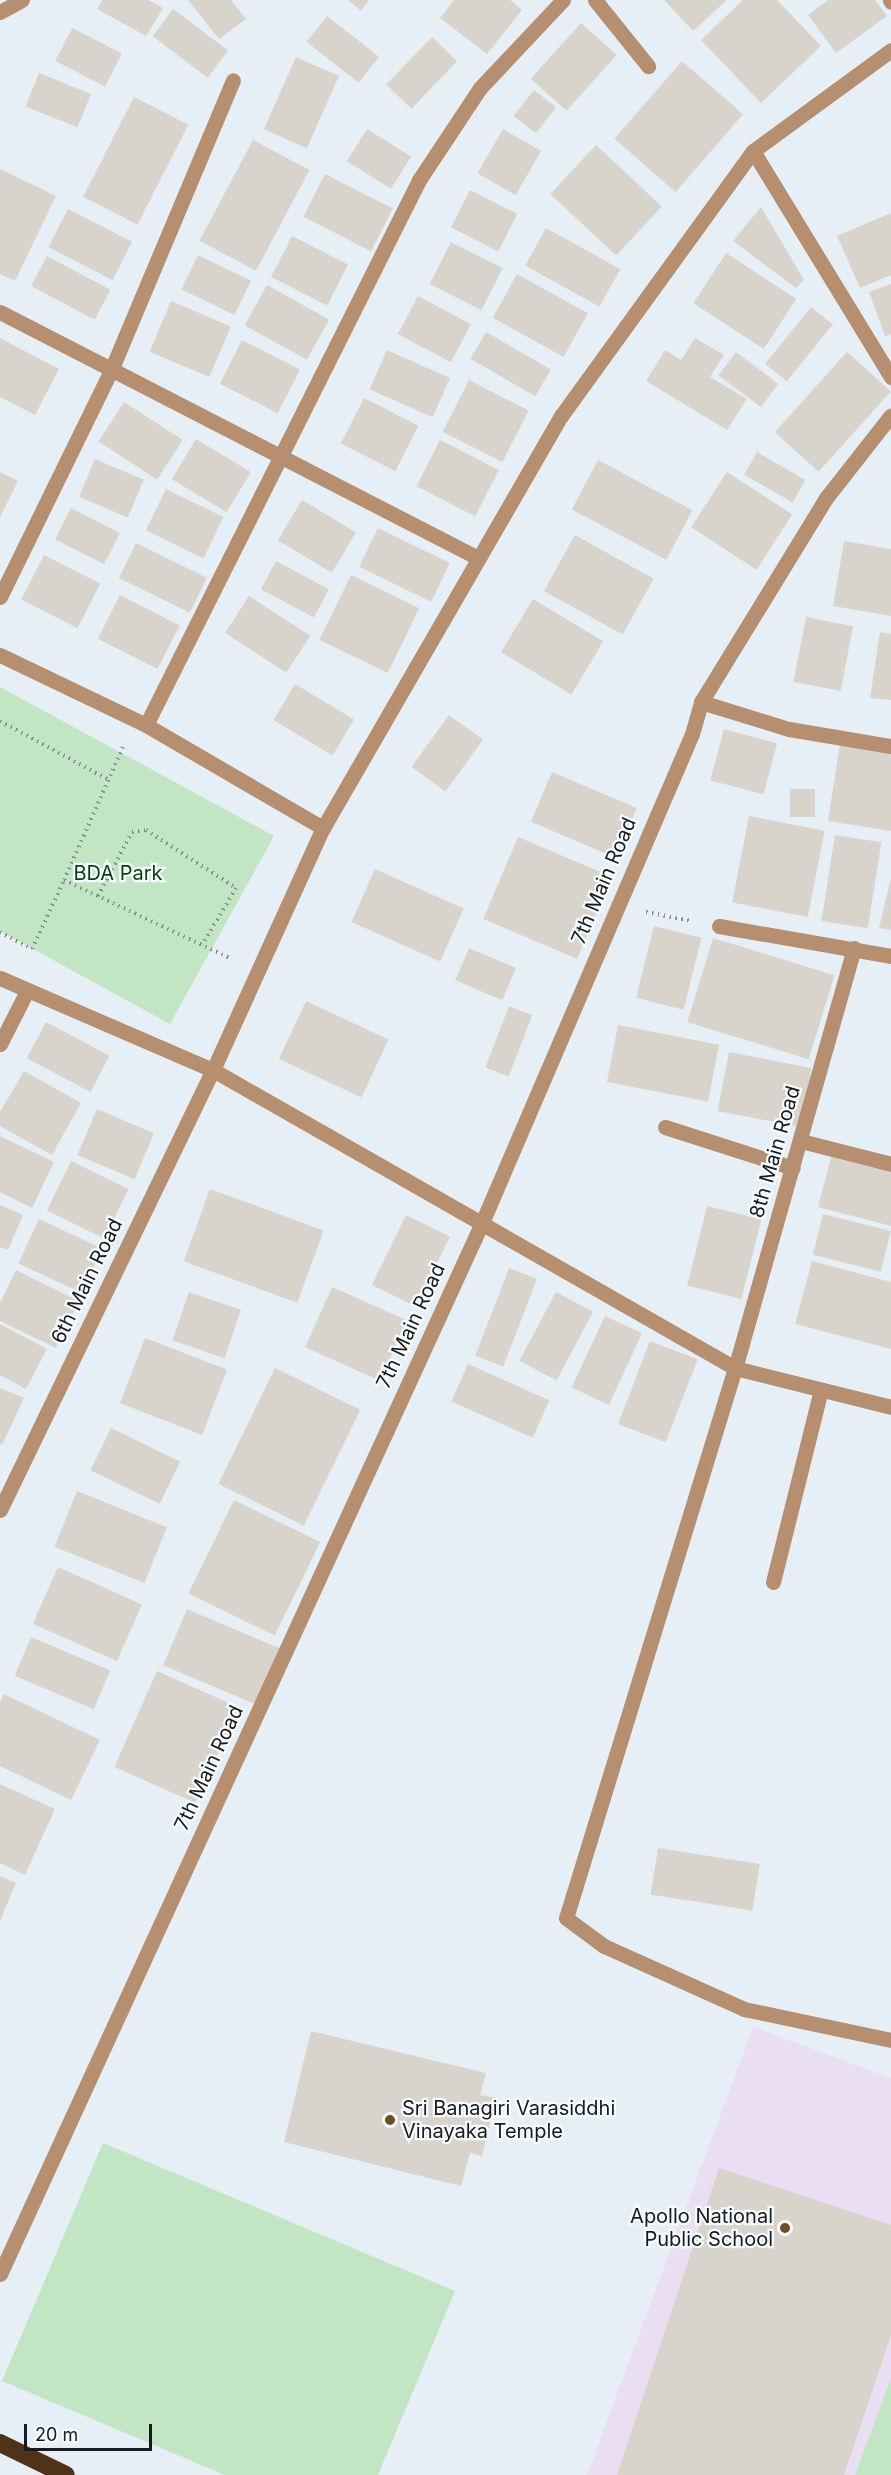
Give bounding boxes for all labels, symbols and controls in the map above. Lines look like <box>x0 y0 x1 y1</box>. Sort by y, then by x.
street label: 7th Main Road <box>567 814 641 948</box>
park label: BDA Park <box>73 861 163 885</box>
street label: 8th Main Road <box>745 1083 805 1221</box>
street label: 6th Main Road <box>46 1215 128 1347</box>
street label: 7th Main Road <box>372 1260 450 1392</box>
street label: 7th Main Road <box>170 1702 248 1834</box>
place label: Sri Banagiri Varasiddhi Vinayaka Temple <box>402 2096 615 2143</box>
marker: Sri Banagiri Varasiddhi Vinayaka Temple <box>383 2113 397 2127</box>
place label: Apollo National Public School <box>630 2204 773 2251</box>
marker: Apollo National Public School <box>778 2221 792 2235</box>
scale bar <box>27 2412 154 2450</box>
text: 20 m <box>35 2424 78 2445</box>

